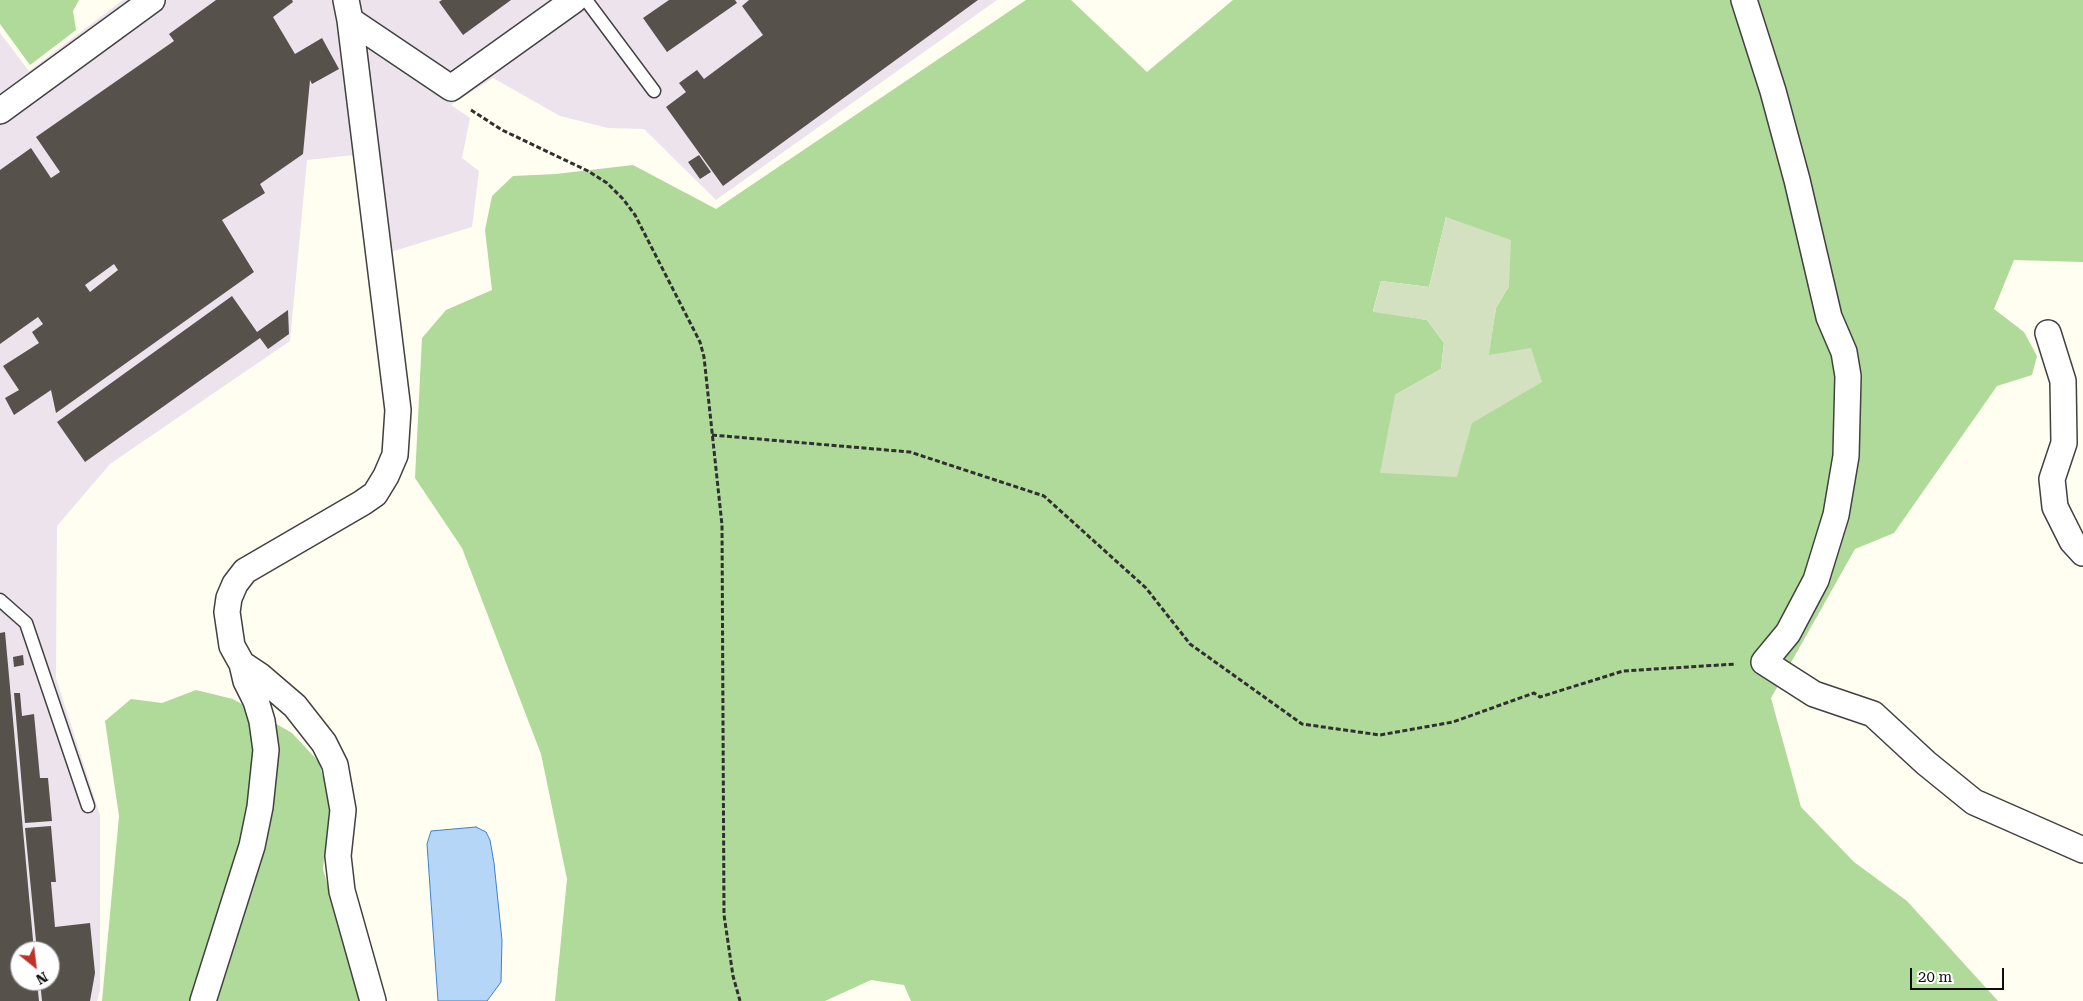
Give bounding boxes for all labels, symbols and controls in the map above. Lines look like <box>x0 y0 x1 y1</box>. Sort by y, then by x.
north arrow <box>10 941 60 991</box>
scale bar <box>1913 958 2007 990</box>
text: 20 m <box>1918 968 1952 986</box>
text: N <box>33 969 50 988</box>

